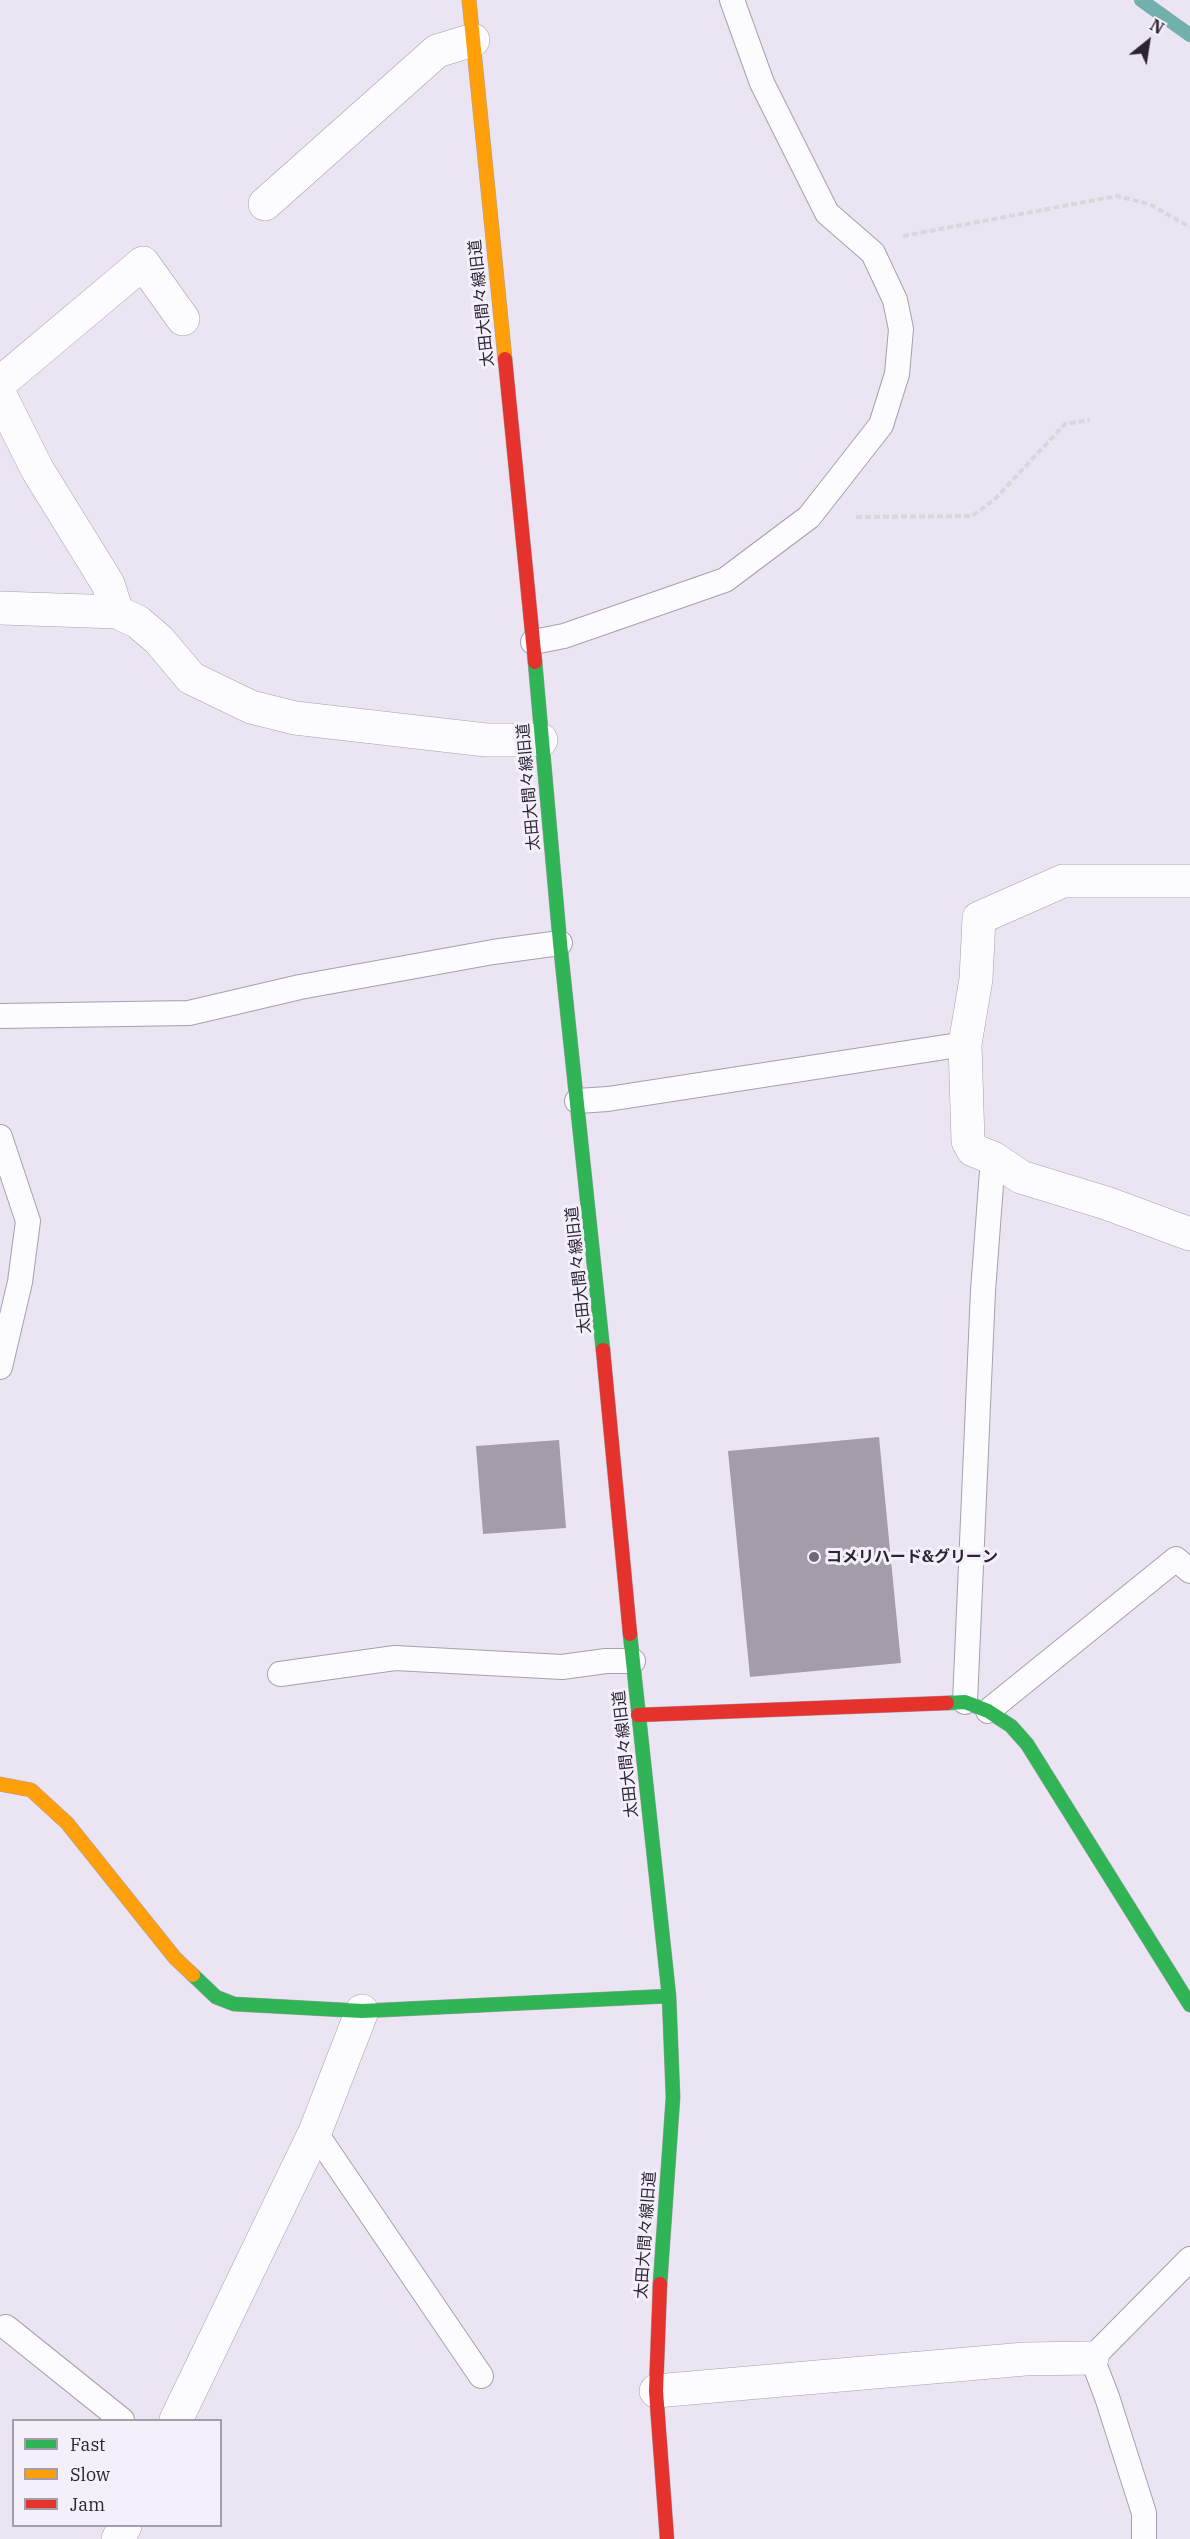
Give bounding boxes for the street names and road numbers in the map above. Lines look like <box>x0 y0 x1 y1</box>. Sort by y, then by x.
street label: 太田大間々線旧道 <box>466 238 498 368</box>
street label: 太田大間々線旧道 <box>514 722 544 852</box>
street label: 太田大間々線旧道 <box>563 1205 595 1335</box>
street label: 太田大間々線旧道 <box>610 1689 642 1819</box>
street label: 太田大間々線旧道 <box>632 2170 660 2300</box>

